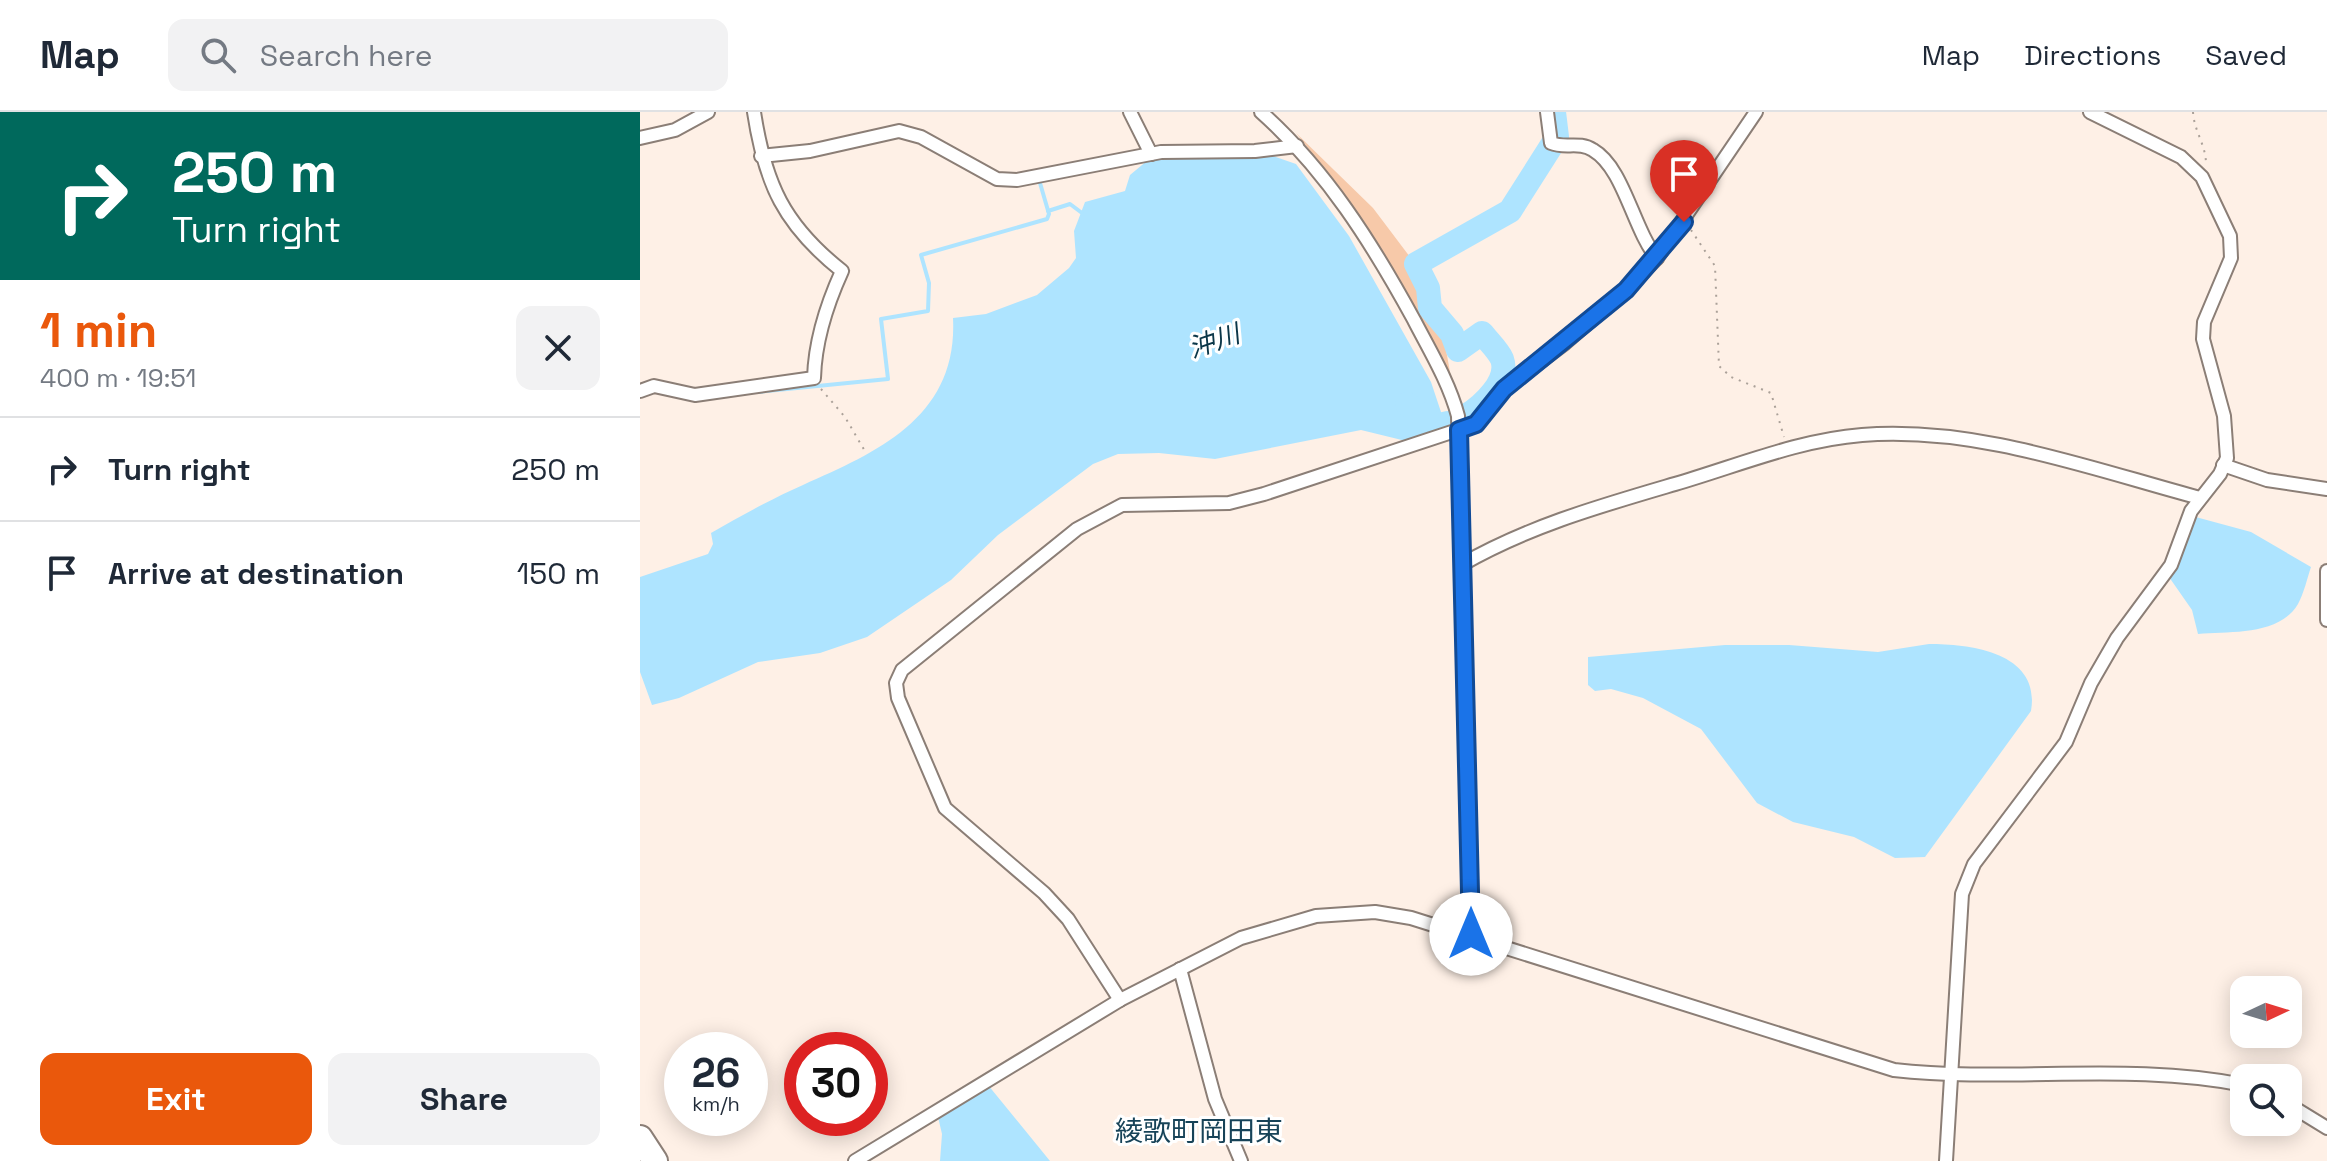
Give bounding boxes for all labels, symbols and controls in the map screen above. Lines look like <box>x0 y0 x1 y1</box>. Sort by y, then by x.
search box <box>168 19 728 91</box>
text: Map <box>40 31 120 79</box>
icon: search <box>196 33 240 77</box>
text: Search here <box>260 36 433 75</box>
text: Map <box>1922 37 1980 73</box>
text: Directions <box>2024 37 2161 73</box>
text: Saved <box>2205 37 2287 73</box>
text: 250 m <box>172 137 337 208</box>
pin <box>1650 140 1718 222</box>
icon: right <box>40 144 144 248</box>
icon: arrive <box>1662 152 1706 196</box>
text: Turn right <box>172 207 341 253</box>
text: 1 min <box>40 300 157 361</box>
button: close <box>516 306 600 390</box>
water label: 沖川 <box>1184 315 1247 366</box>
text: 400 m · 19:51 <box>40 361 196 395</box>
icon: right <box>40 447 84 491</box>
text: Turn right <box>108 450 251 489</box>
text: 250 m <box>511 450 600 489</box>
icon: arrive <box>40 551 84 595</box>
text: Arrive at destination <box>108 554 404 593</box>
text: 150 m <box>517 554 600 593</box>
position arrow <box>1429 892 1513 976</box>
north arrow <box>2230 976 2302 1048</box>
map controls <box>2230 976 2302 1136</box>
speed limit sign: 30 <box>784 1032 888 1136</box>
text: 26 <box>692 1048 740 1099</box>
button: Exit <box>40 1053 312 1145</box>
button: Share <box>328 1053 600 1145</box>
button: search <box>2230 1064 2302 1136</box>
text: km/h <box>692 1091 740 1117</box>
district label: 綾歌町岡田東 <box>1115 1113 1283 1149</box>

